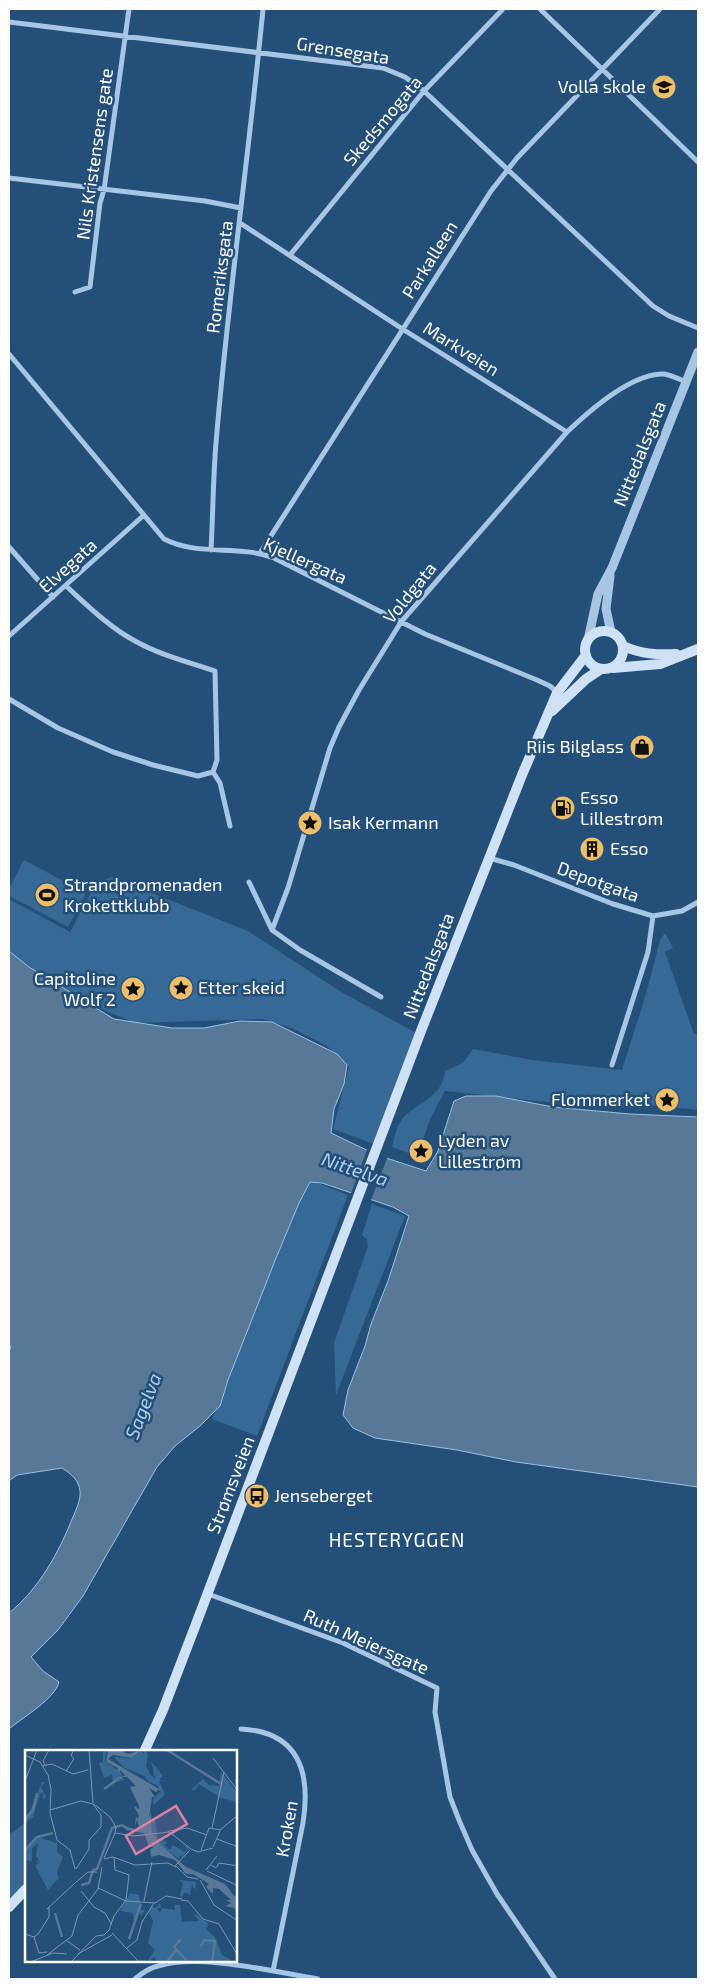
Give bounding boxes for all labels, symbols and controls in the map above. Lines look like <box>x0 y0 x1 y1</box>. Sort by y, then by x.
street label: Grensegata <box>295 32 391 68</box>
street label: Nils Kristensens gate <box>71 67 117 241</box>
street label: Skedsmogata <box>338 71 426 170</box>
school or university icon: Volla skole <box>651 74 677 100</box>
place label: Volla skole <box>558 75 646 97</box>
street label: Parkalleen <box>397 217 462 302</box>
street label: Romeriksgata <box>201 219 237 334</box>
street label: Markveien <box>419 316 504 380</box>
street label: Nittedalsgata <box>608 398 670 510</box>
street label: Kjellergata <box>260 532 350 588</box>
street label: Elvegata <box>34 533 101 597</box>
street label: Voldgata <box>378 557 441 628</box>
shop icon: Riis Bilglass <box>629 734 655 760</box>
place label: Riis Bilglass <box>526 735 624 757</box>
place label: Esso Lillestrøm <box>580 786 663 829</box>
fuel station icon: Esso Lillestrøm <box>550 795 576 821</box>
place icon: Isak Kermann <box>297 810 323 836</box>
place label: Isak Kermann <box>328 811 439 833</box>
building icon: Esso <box>579 836 605 862</box>
place label: Esso <box>610 837 649 859</box>
street label: Depotgata <box>554 856 642 906</box>
place label: Strandpromenaden Krokettklubb <box>64 873 223 916</box>
sports icon: Strandpromenaden Krokettklubb <box>34 882 60 908</box>
street label: Nittedalsgata <box>398 910 458 1022</box>
place label: Capitoline Wolf 2 <box>34 967 116 1010</box>
place icon: Etter skeid <box>168 975 194 1001</box>
place icon: Capitoline Wolf 2 <box>120 976 146 1002</box>
place label: Etter skeid <box>198 976 285 998</box>
place icon: Flommerket <box>654 1087 680 1113</box>
place label: Flommerket <box>551 1088 650 1110</box>
place label: Lyden av Lillestrøm <box>438 1129 521 1172</box>
place icon: Lyden av Lillestrøm <box>408 1138 434 1164</box>
water label: Nittelva <box>319 1146 391 1191</box>
water label: Sagelva <box>119 1370 166 1442</box>
street label: Strømsveien <box>201 1433 259 1537</box>
bus stop icon: Jenseberget <box>244 1483 270 1509</box>
place label: Jenseberget <box>274 1484 373 1506</box>
district label: HESTERYGGEN <box>329 1528 465 1551</box>
street label: Ruth Meiersgate <box>300 1604 433 1679</box>
inset map <box>25 1750 238 1963</box>
street label: Kroken <box>270 1799 302 1859</box>

